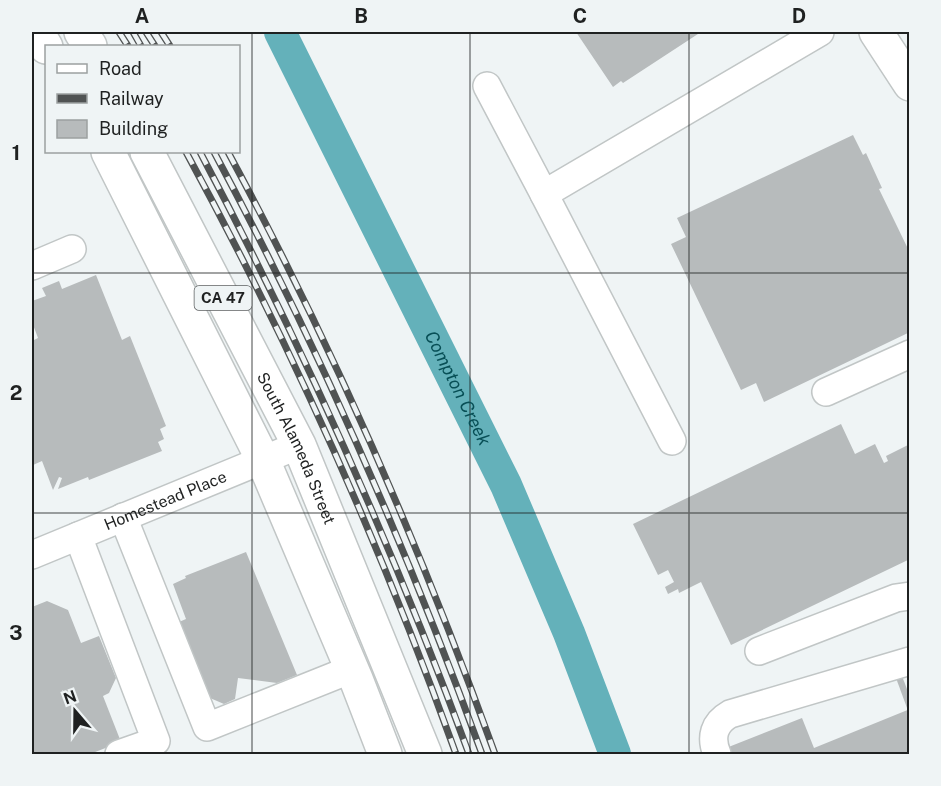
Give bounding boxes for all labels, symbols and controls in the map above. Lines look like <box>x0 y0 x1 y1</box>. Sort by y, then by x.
text: A <box>135 4 149 28</box>
text: B <box>354 4 368 28</box>
text: C <box>573 4 587 28</box>
text: D <box>792 4 806 28</box>
legend <box>45 45 240 153</box>
text: Road <box>99 58 142 79</box>
text: Railway <box>99 88 164 109</box>
text: Building <box>99 118 168 139</box>
text: 1 <box>12 141 20 165</box>
road number: CA 47 <box>194 286 252 310</box>
water label: Compton Creek <box>421 327 496 449</box>
street label: South Alameda Street <box>253 369 339 527</box>
text: 2 <box>10 381 22 405</box>
street label: Homestead Place <box>101 467 229 534</box>
text: 3 <box>9 621 23 645</box>
north arrow <box>45 681 105 741</box>
text: N <box>61 686 79 708</box>

